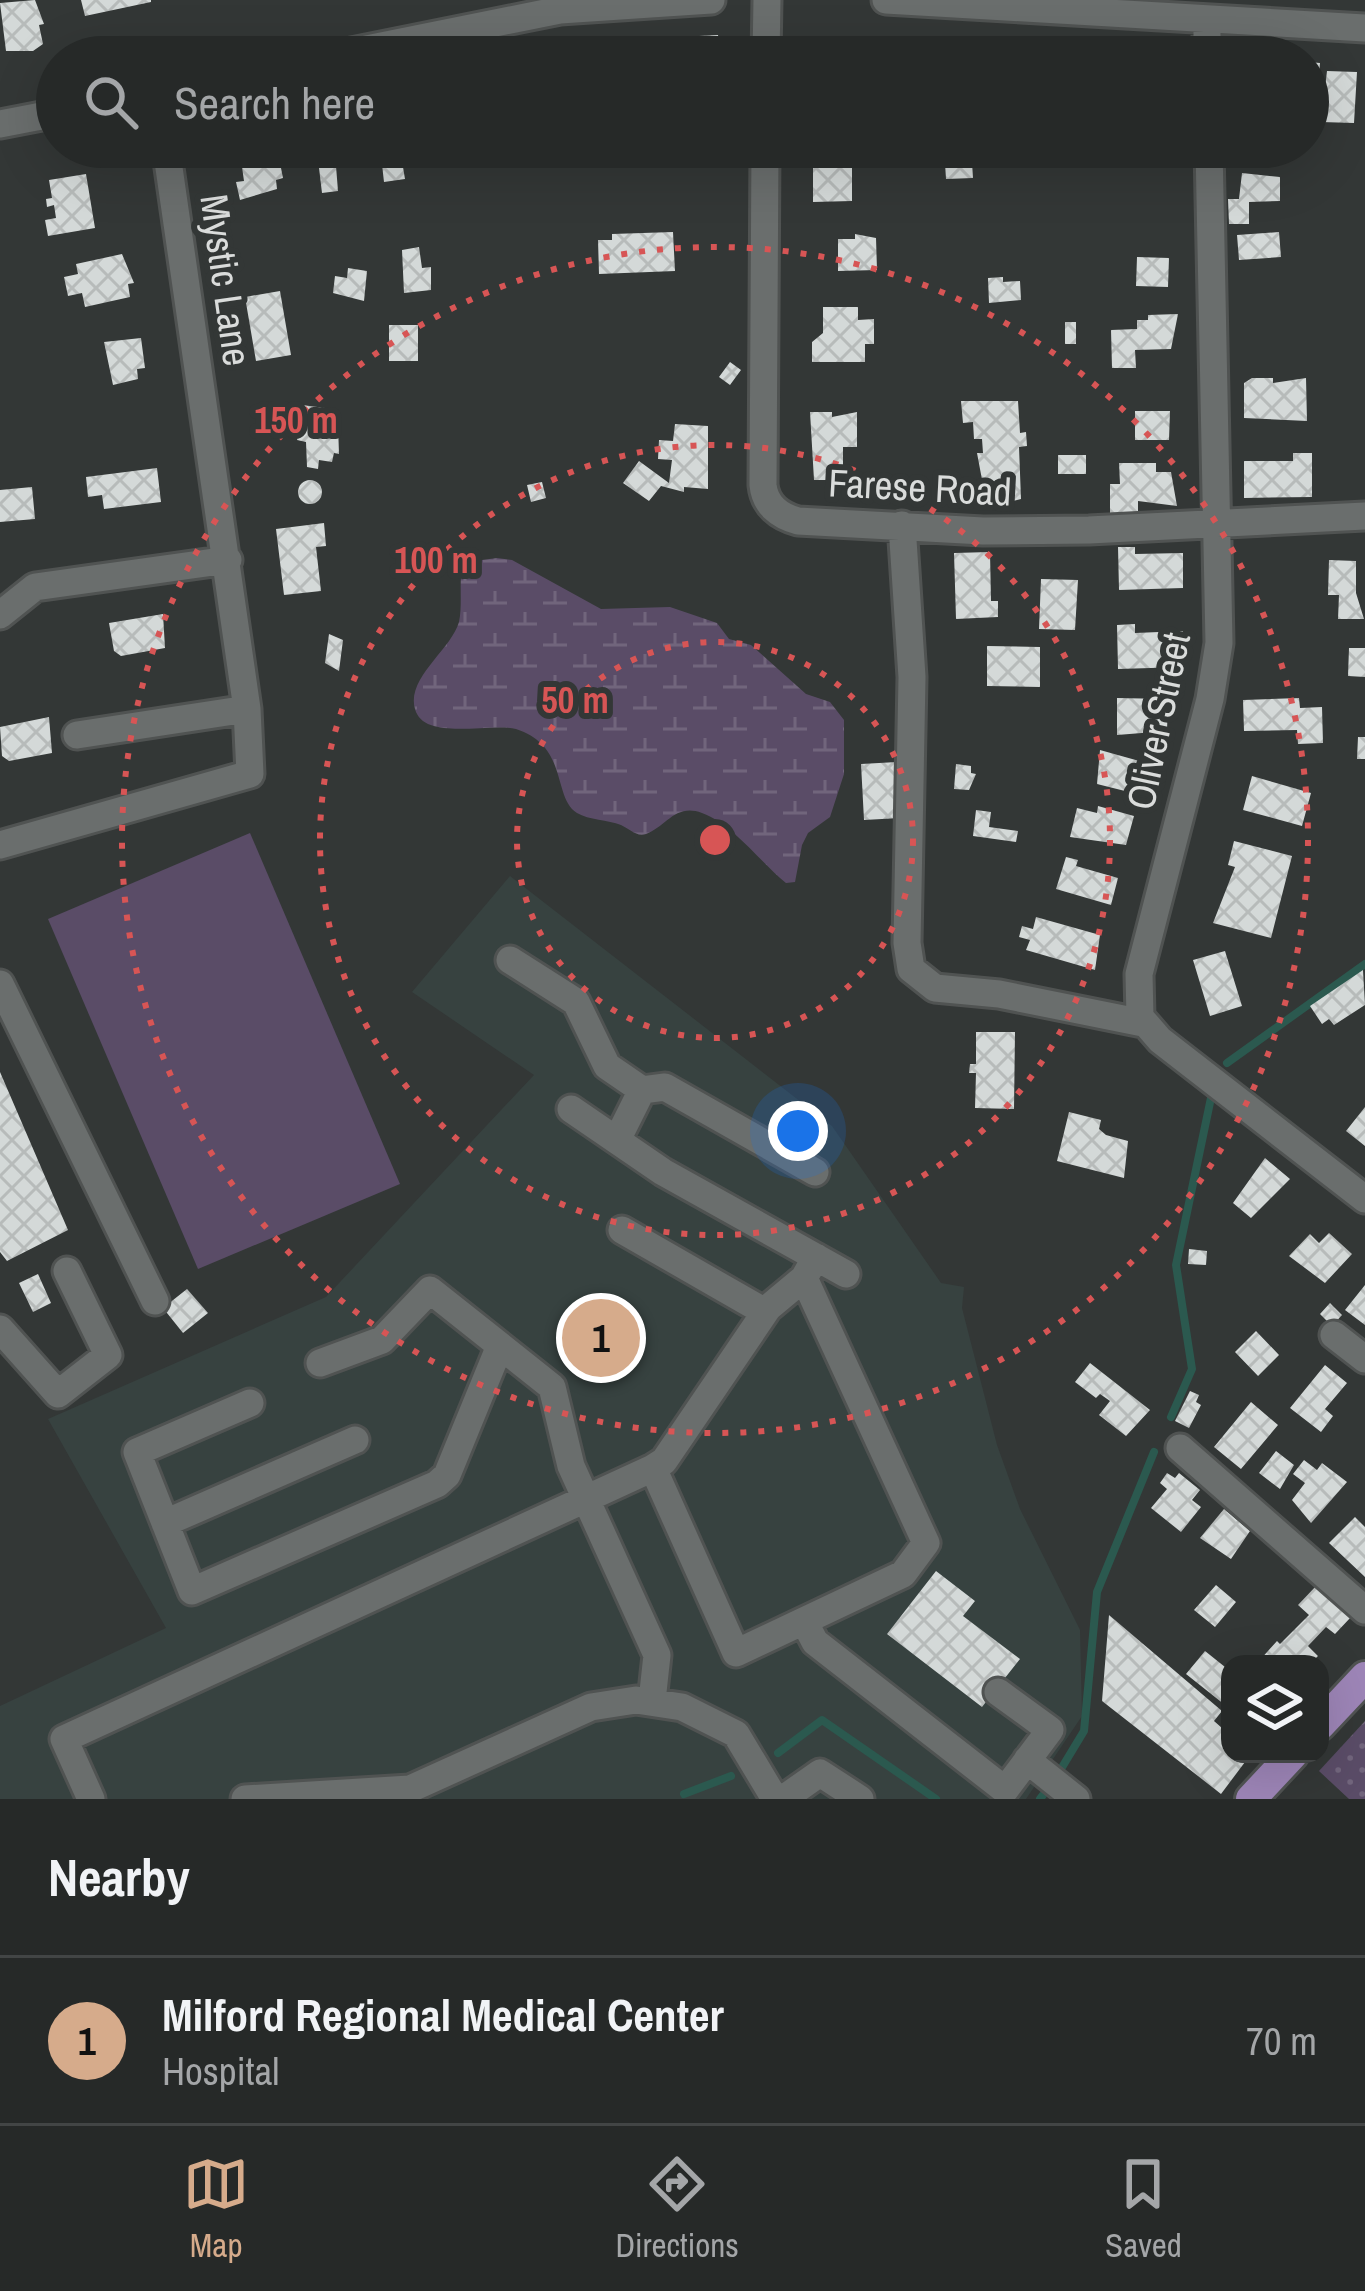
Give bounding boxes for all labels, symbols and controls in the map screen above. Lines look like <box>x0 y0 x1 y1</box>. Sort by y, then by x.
search box <box>36 36 1329 168</box>
icon: search <box>78 69 144 135</box>
text: Search here <box>174 72 375 133</box>
street label: Mystic Lane <box>188 191 264 369</box>
text: 150 m <box>254 396 338 444</box>
street label: Farese Road <box>827 456 1013 518</box>
text: 100 m <box>394 536 478 584</box>
street label: Oliver Street <box>1114 628 1202 814</box>
text: 50 m <box>541 676 609 724</box>
centre of rings <box>694 819 736 861</box>
your location <box>768 1101 828 1161</box>
pin: 1 <box>562 1293 640 1383</box>
map controls <box>1221 1655 1329 1763</box>
button: layers <box>1221 1655 1329 1763</box>
text: Nearby <box>48 1843 190 1912</box>
text: Milford Regional Medical Center <box>162 1984 724 2045</box>
text: 1 <box>78 2015 96 2067</box>
text: 70 m <box>1246 2015 1317 2067</box>
text: Hospital <box>162 2045 279 2097</box>
tab: Map <box>183 2151 249 2267</box>
tab: Directions <box>615 2151 739 2267</box>
tab: Saved <box>1105 2151 1182 2267</box>

